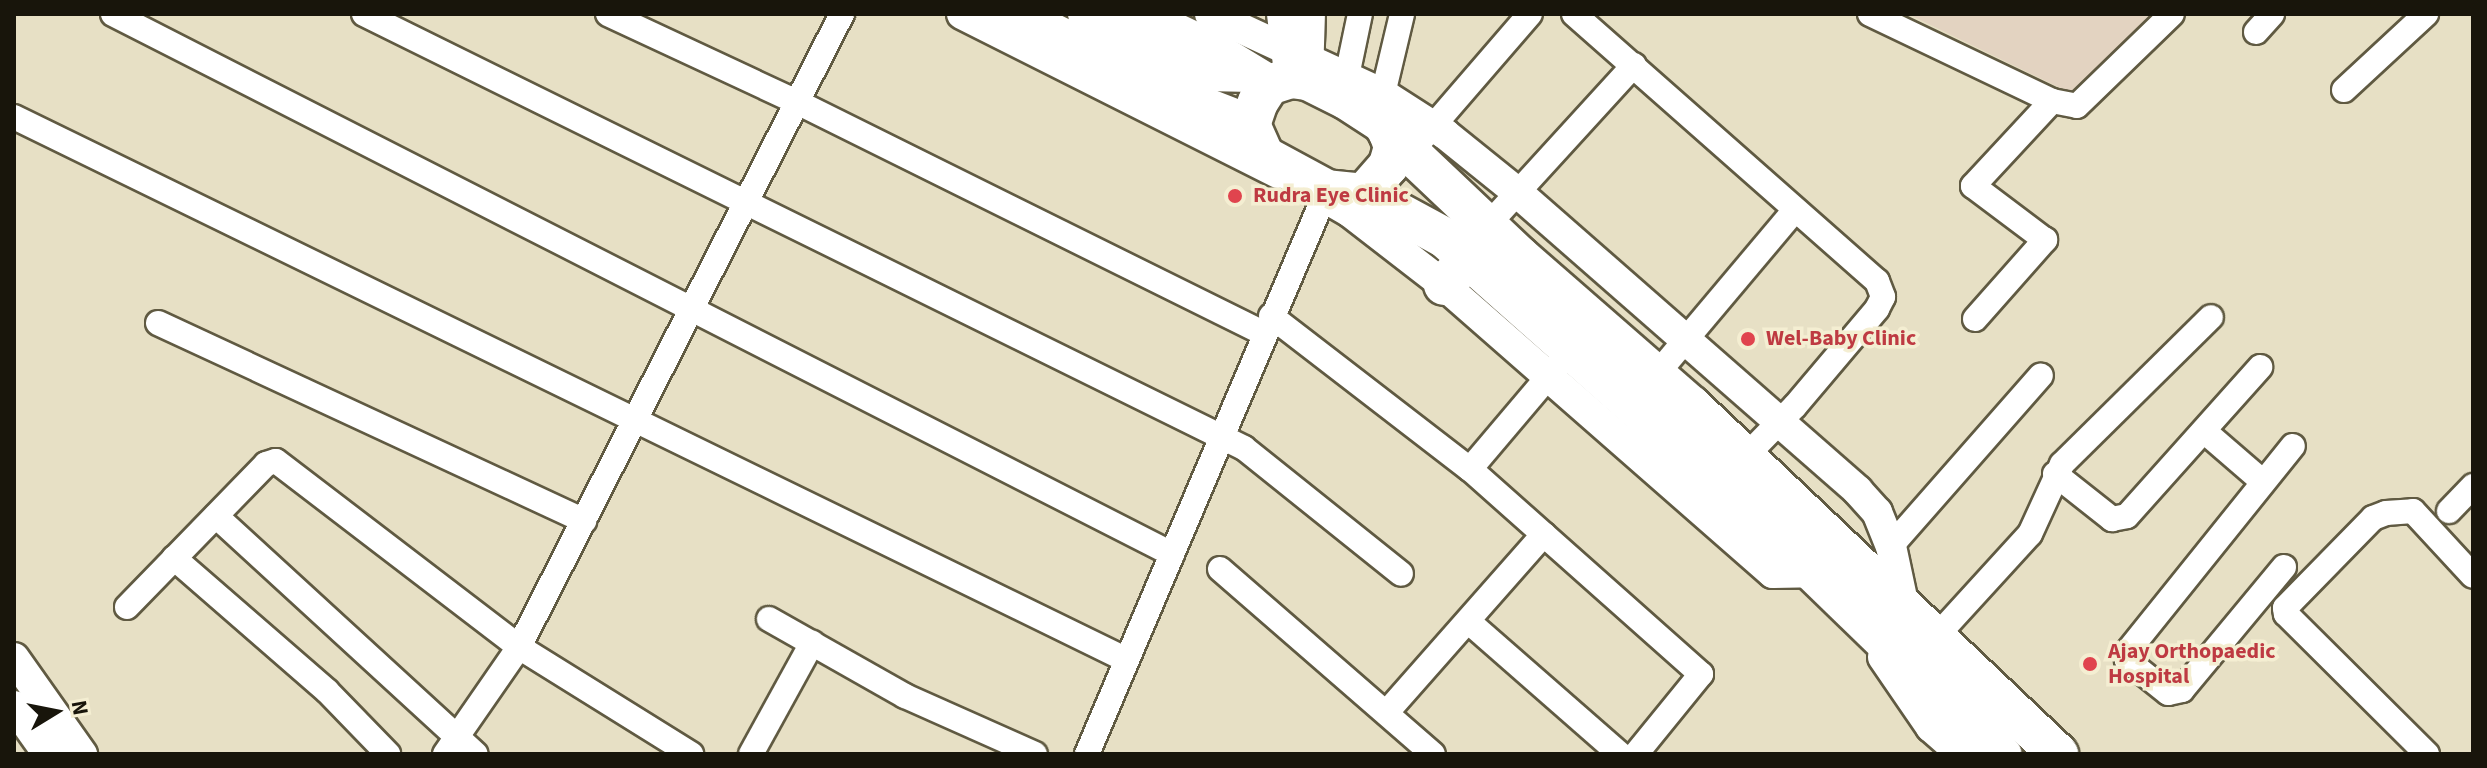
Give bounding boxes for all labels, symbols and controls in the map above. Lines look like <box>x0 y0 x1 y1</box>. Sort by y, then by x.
place label: Rudra Eye Clinic <box>1253 183 1409 209</box>
marker: Rudra Eye Clinic <box>1224 185 1246 207</box>
place label: Wel-Baby Clinic <box>1766 326 1916 352</box>
marker: Wel-Baby Clinic <box>1737 328 1759 350</box>
place label: Ajay Orthopaedic Hospital <box>2108 638 2276 690</box>
marker: Ajay Orthopaedic Hospital <box>2079 653 2101 675</box>
north arrow <box>16 672 96 752</box>
text: N <box>63 698 97 718</box>

